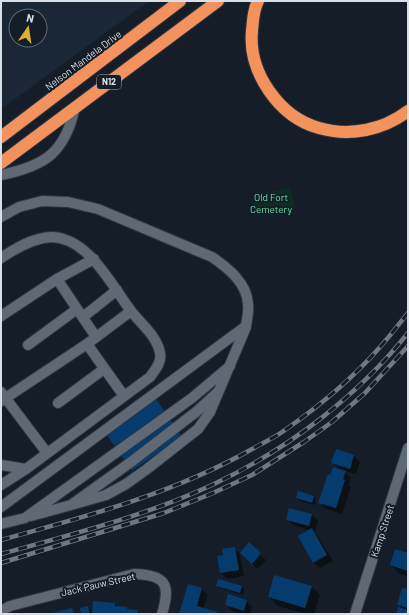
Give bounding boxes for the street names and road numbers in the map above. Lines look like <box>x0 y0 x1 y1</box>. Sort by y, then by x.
street label: Nelson Mandela Drive <box>43 27 123 93</box>
road number: N12 <box>97 75 121 89</box>
street label: Kamp Street <box>368 503 396 559</box>
street label: Jack Pauw Street <box>60 570 137 598</box>

